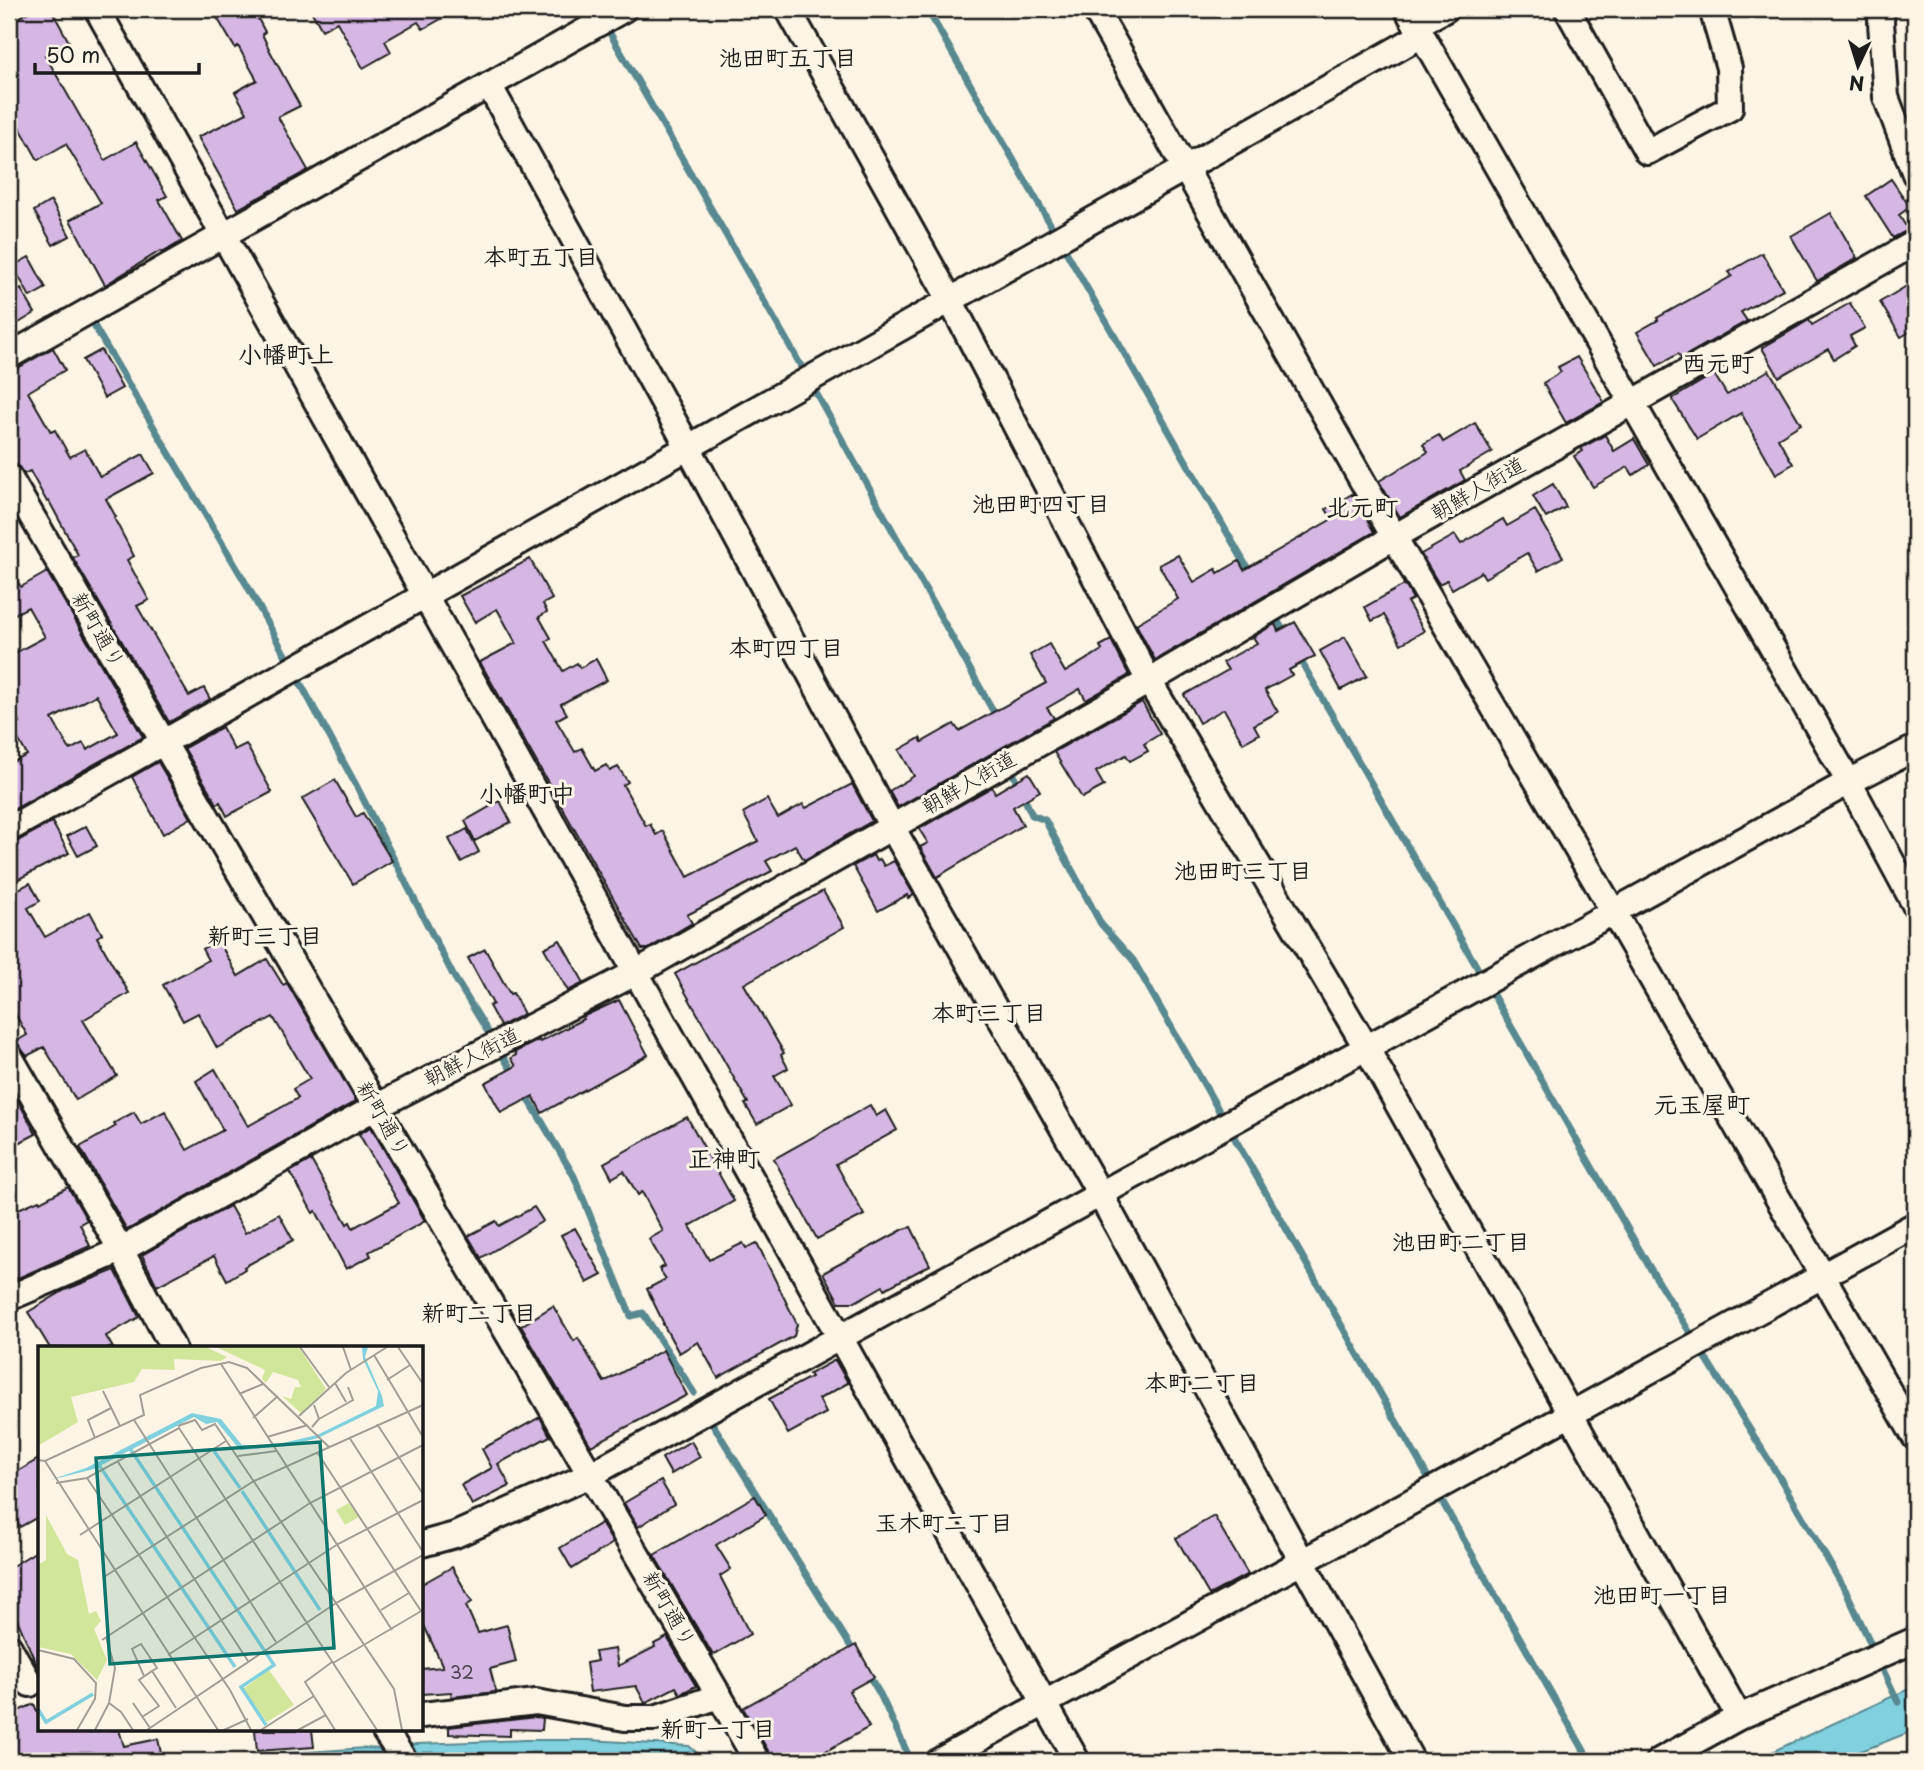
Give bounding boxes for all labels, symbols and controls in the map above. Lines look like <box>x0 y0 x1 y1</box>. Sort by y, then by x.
scale bar <box>35 32 200 76</box>
north arrow <box>1822 32 1892 102</box>
text: 50 m <box>46 38 100 70</box>
district label: 池田町五丁目 <box>719 39 857 74</box>
text: N <box>1848 69 1865 98</box>
district label: 本町五丁目 <box>484 238 599 273</box>
district label: 小幡町上 <box>238 335 334 371</box>
district label: 西元町 <box>1682 344 1754 380</box>
street label: 朝鮮人街道 <box>1424 447 1530 527</box>
district label: 池田町四丁目 <box>972 485 1110 520</box>
district label: 北元町 <box>1326 488 1398 524</box>
street label: 新町通り <box>65 585 135 673</box>
district label: 本町四丁目 <box>729 629 844 664</box>
street label: 朝鮮人街道 <box>915 741 1021 821</box>
district label: 小幡町中 <box>479 774 575 810</box>
district label: 池田町三丁目 <box>1174 852 1312 887</box>
district label: 新町三丁目 <box>208 917 323 952</box>
district label: 本町三丁目 <box>932 994 1047 1029</box>
street label: 朝鮮人街道 <box>417 1017 525 1093</box>
street label: 新町通り <box>350 1074 420 1162</box>
district label: 元玉屋町 <box>1654 1085 1750 1121</box>
district label: 正神町 <box>688 1139 760 1175</box>
district label: 池田町二丁目 <box>1392 1223 1530 1258</box>
district label: 新町二丁目 <box>422 1294 537 1329</box>
inset map <box>38 1346 424 1732</box>
district label: 本町二丁目 <box>1145 1364 1260 1399</box>
district label: 玉木町二丁目 <box>875 1504 1013 1539</box>
street label: 新町通り <box>636 1564 706 1652</box>
district label: 池田町一丁目 <box>1593 1576 1731 1611</box>
house number: 32 <box>450 1658 474 1685</box>
district label: 新町一丁目 <box>661 1710 776 1745</box>

